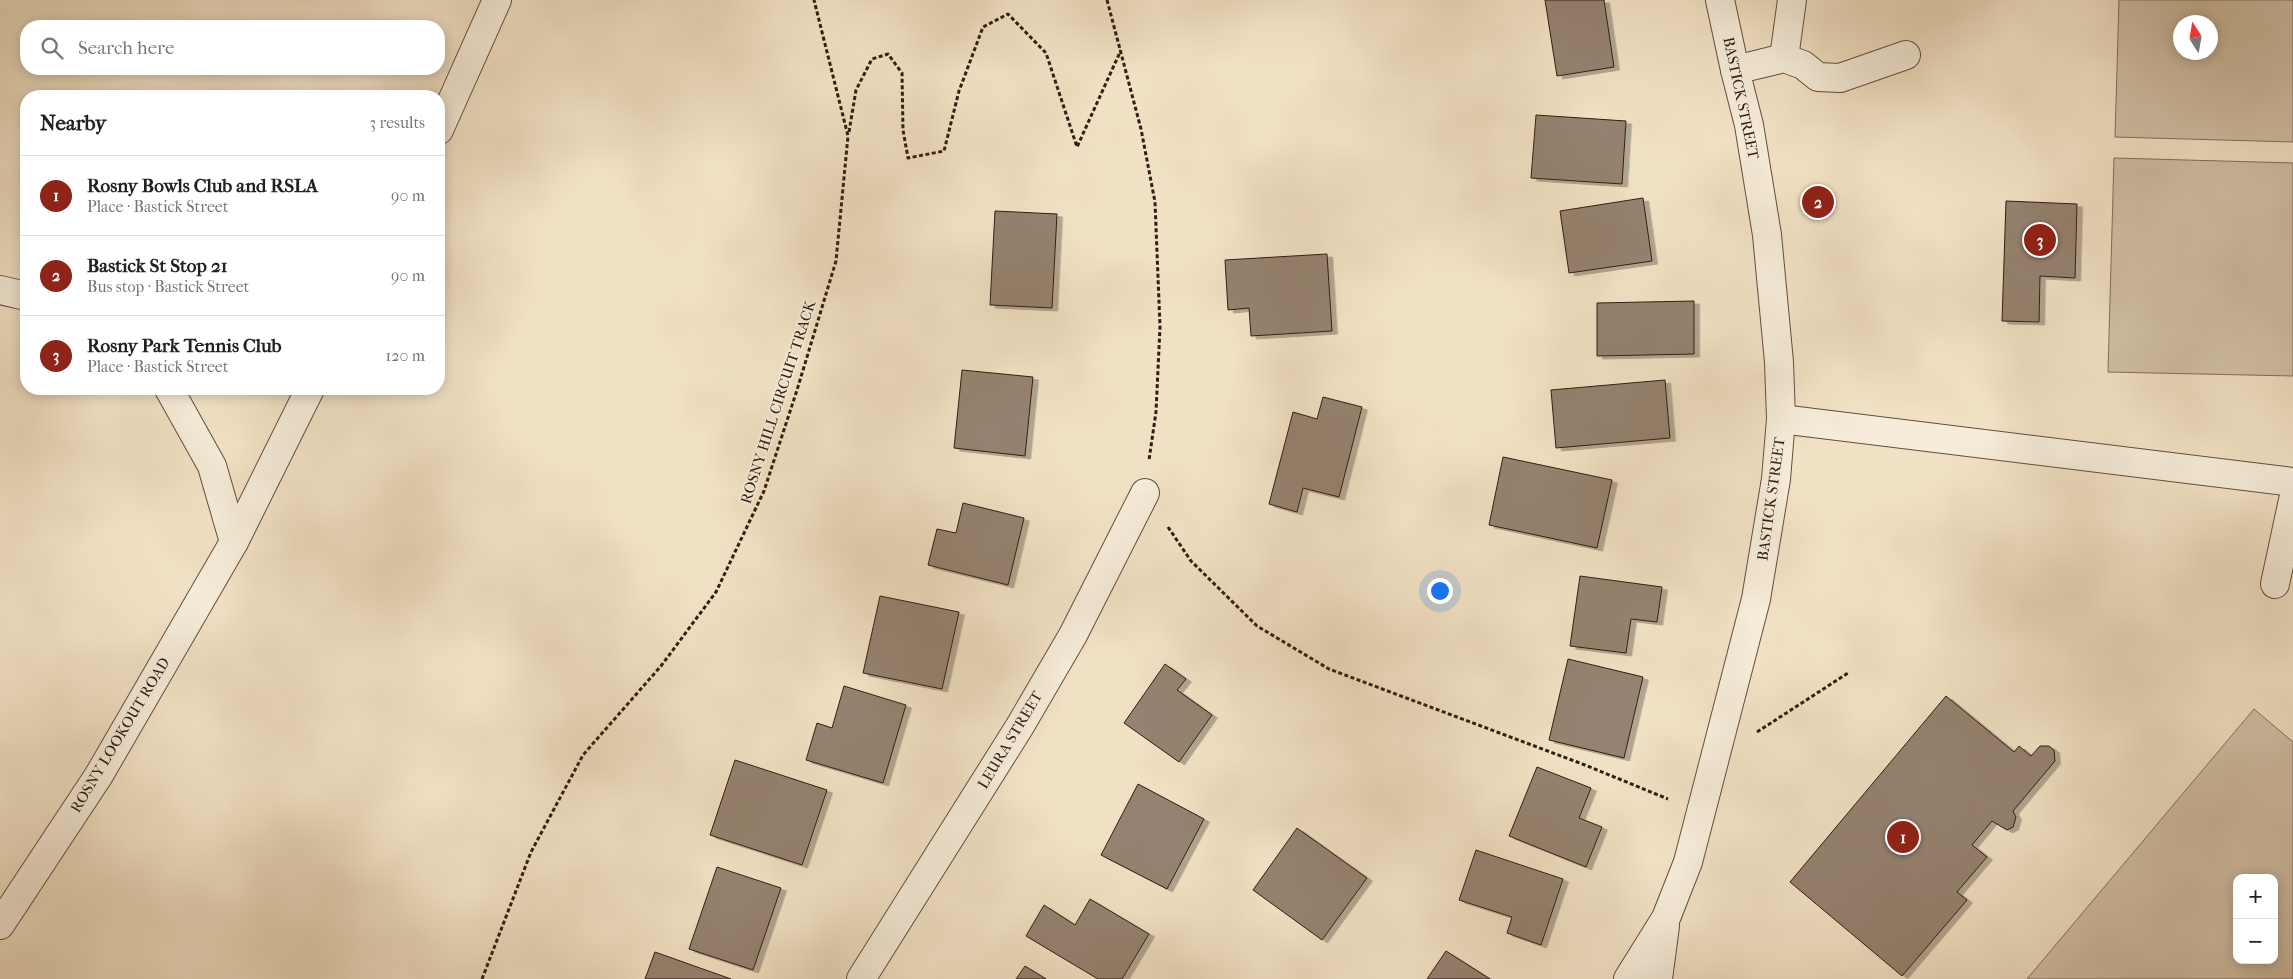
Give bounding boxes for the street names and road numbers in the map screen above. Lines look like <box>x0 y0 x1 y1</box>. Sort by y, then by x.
street label: BASTICK STREET <box>1719 35 1763 162</box>
street label: ROSNY HILL CIRCUIT TRACK <box>737 297 820 506</box>
street label: BASTICK STREET <box>1753 435 1789 562</box>
street label: ROSNY LOOKOUT ROAD <box>67 654 173 816</box>
street label: LEURA STREET <box>974 687 1047 792</box>

